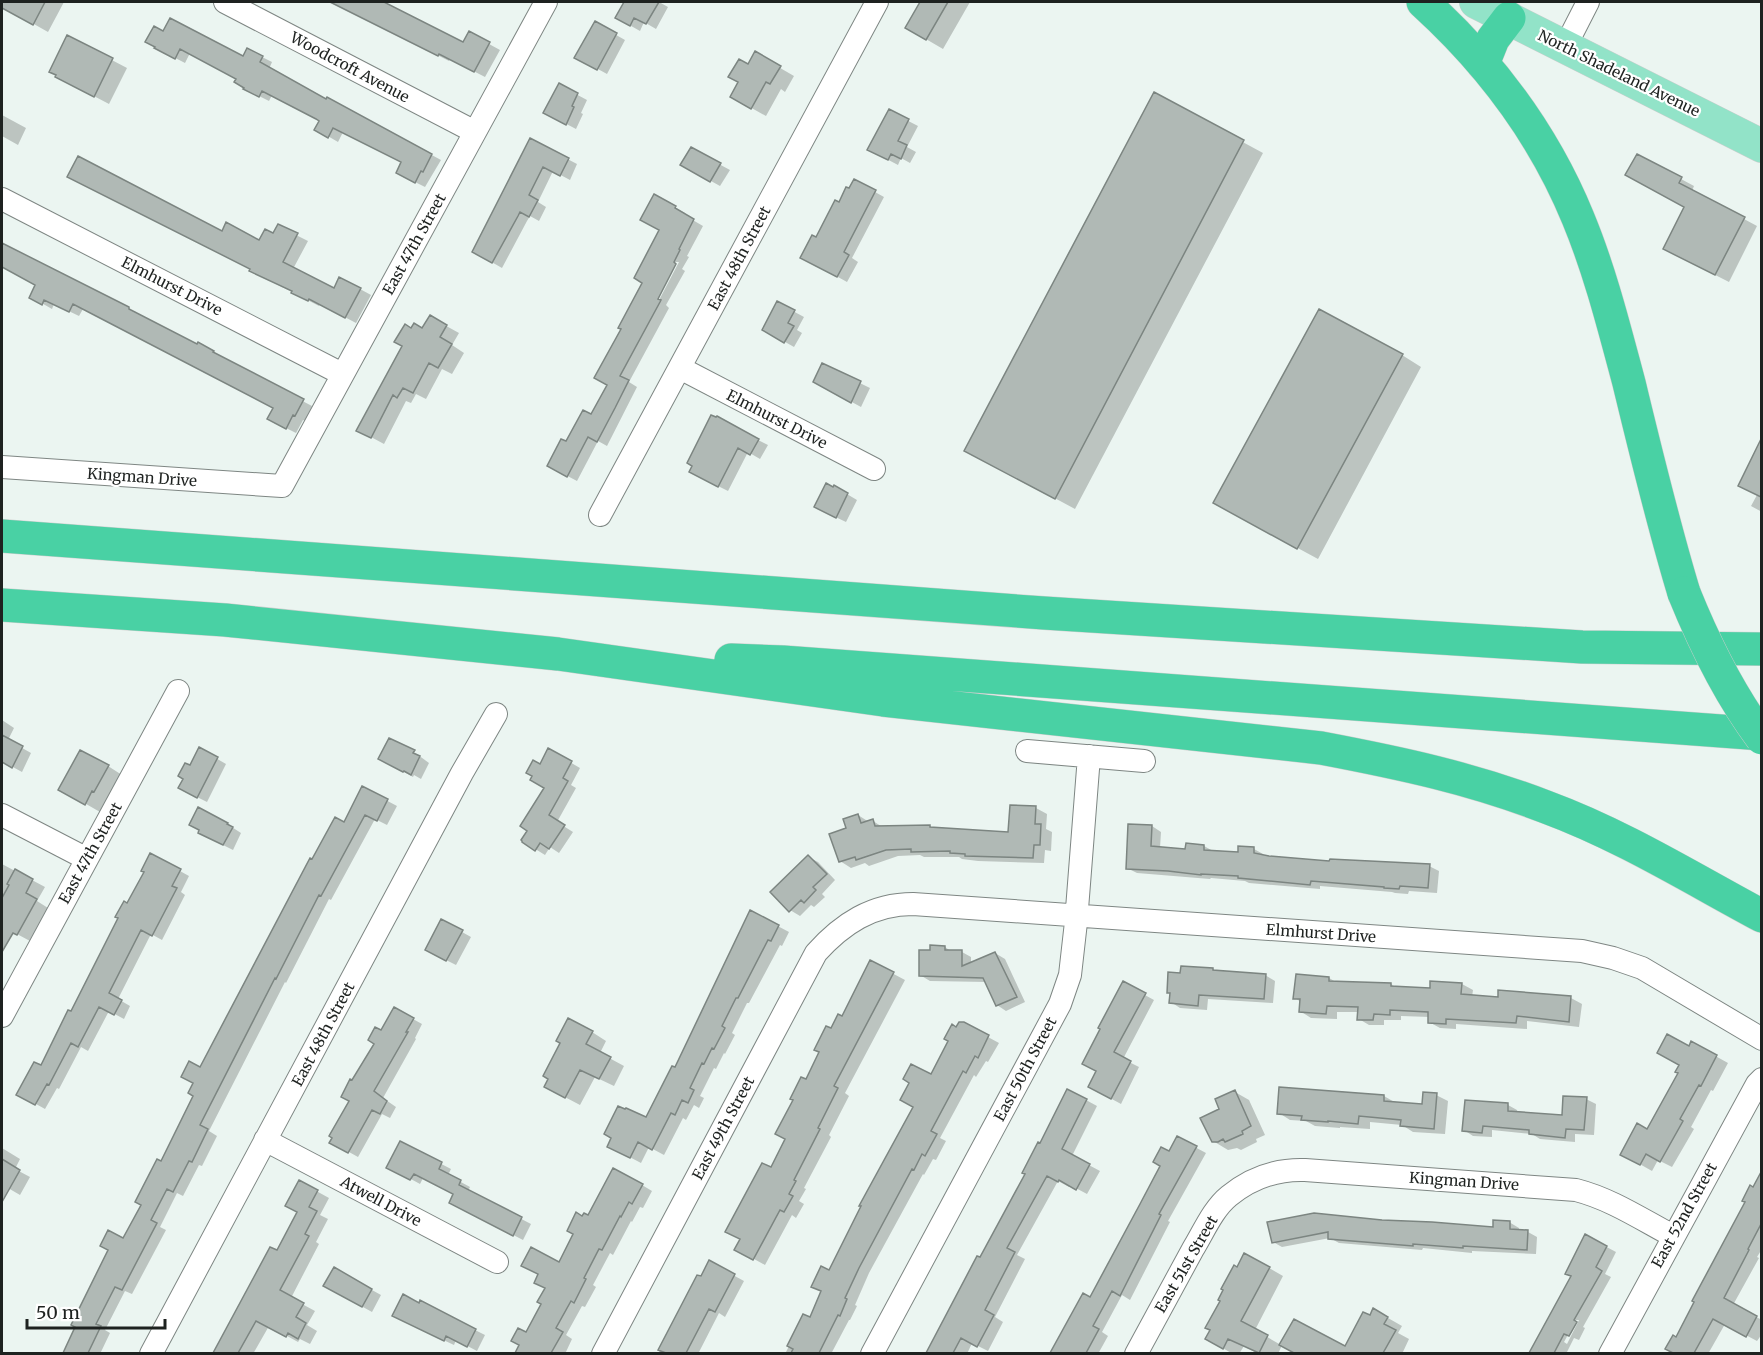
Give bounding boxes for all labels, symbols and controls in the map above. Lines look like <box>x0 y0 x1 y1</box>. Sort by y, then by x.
street label: North Shadeland Avenue <box>1535 25 1703 121</box>
street label: Woodcroft Avenue <box>286 27 413 106</box>
street label: East 47th Street <box>378 190 450 298</box>
street label: East 48th Street <box>704 203 774 313</box>
street label: Elmhurst Drive <box>119 252 226 320</box>
street label: Elmhurst Drive <box>724 385 831 453</box>
street label: Kingman Drive <box>86 464 198 490</box>
street label: East 47th Street <box>54 799 126 907</box>
street label: Elmhurst Drive <box>1265 920 1377 946</box>
street label: East 48th Street <box>288 979 358 1089</box>
street label: East 50th Street <box>990 1014 1061 1124</box>
street label: East 49th Street <box>688 1073 758 1183</box>
street label: East 52nd Street <box>1647 1159 1721 1271</box>
street label: Kingman Drive <box>1408 1168 1520 1194</box>
street label: Atwell Drive <box>337 1171 425 1230</box>
street label: East 51st Street <box>1150 1212 1222 1316</box>
scale bar <box>27 1292 165 1330</box>
text: 50 m <box>36 1301 80 1324</box>

